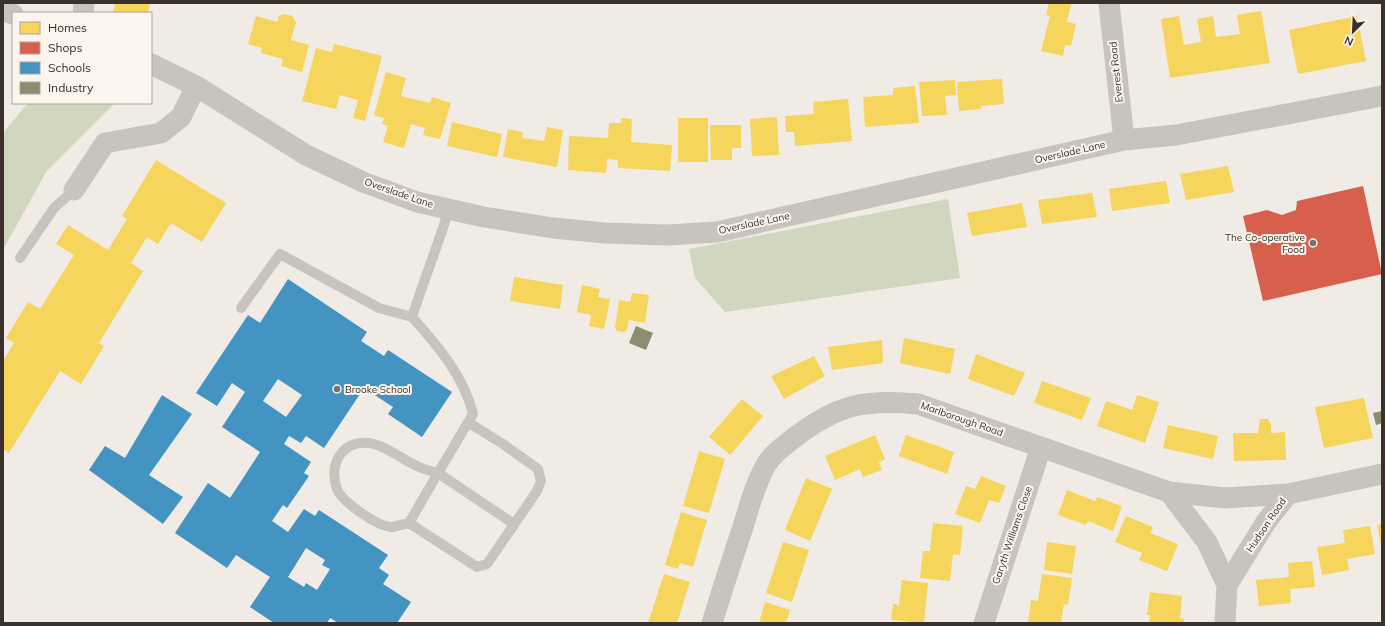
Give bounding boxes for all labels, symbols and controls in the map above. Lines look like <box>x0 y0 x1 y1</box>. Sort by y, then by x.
legend <box>12 12 152 104</box>
north arrow <box>1333 12 1373 52</box>
text: Homes <box>48 20 87 35</box>
text: N <box>1342 33 1356 49</box>
text: Shops <box>48 40 83 55</box>
street label: Everest Road <box>1106 41 1126 103</box>
text: Schools <box>48 60 91 75</box>
text: Industry <box>48 80 94 95</box>
street label: Overslade Lane <box>1033 138 1107 166</box>
street label: Overslade Lane <box>363 175 435 211</box>
street label: Overslade Lane <box>717 209 791 237</box>
place label: The Co-operative Food <box>1225 231 1305 256</box>
marker: The Co-operative Food <box>1308 238 1318 248</box>
place label: Brooke School <box>345 383 411 396</box>
marker: Brooke School <box>332 384 342 394</box>
street label: Marlborough Road <box>919 399 1005 439</box>
street label: Garyth Williams Close <box>989 484 1035 586</box>
street label: Hudson Road <box>1243 495 1289 555</box>

